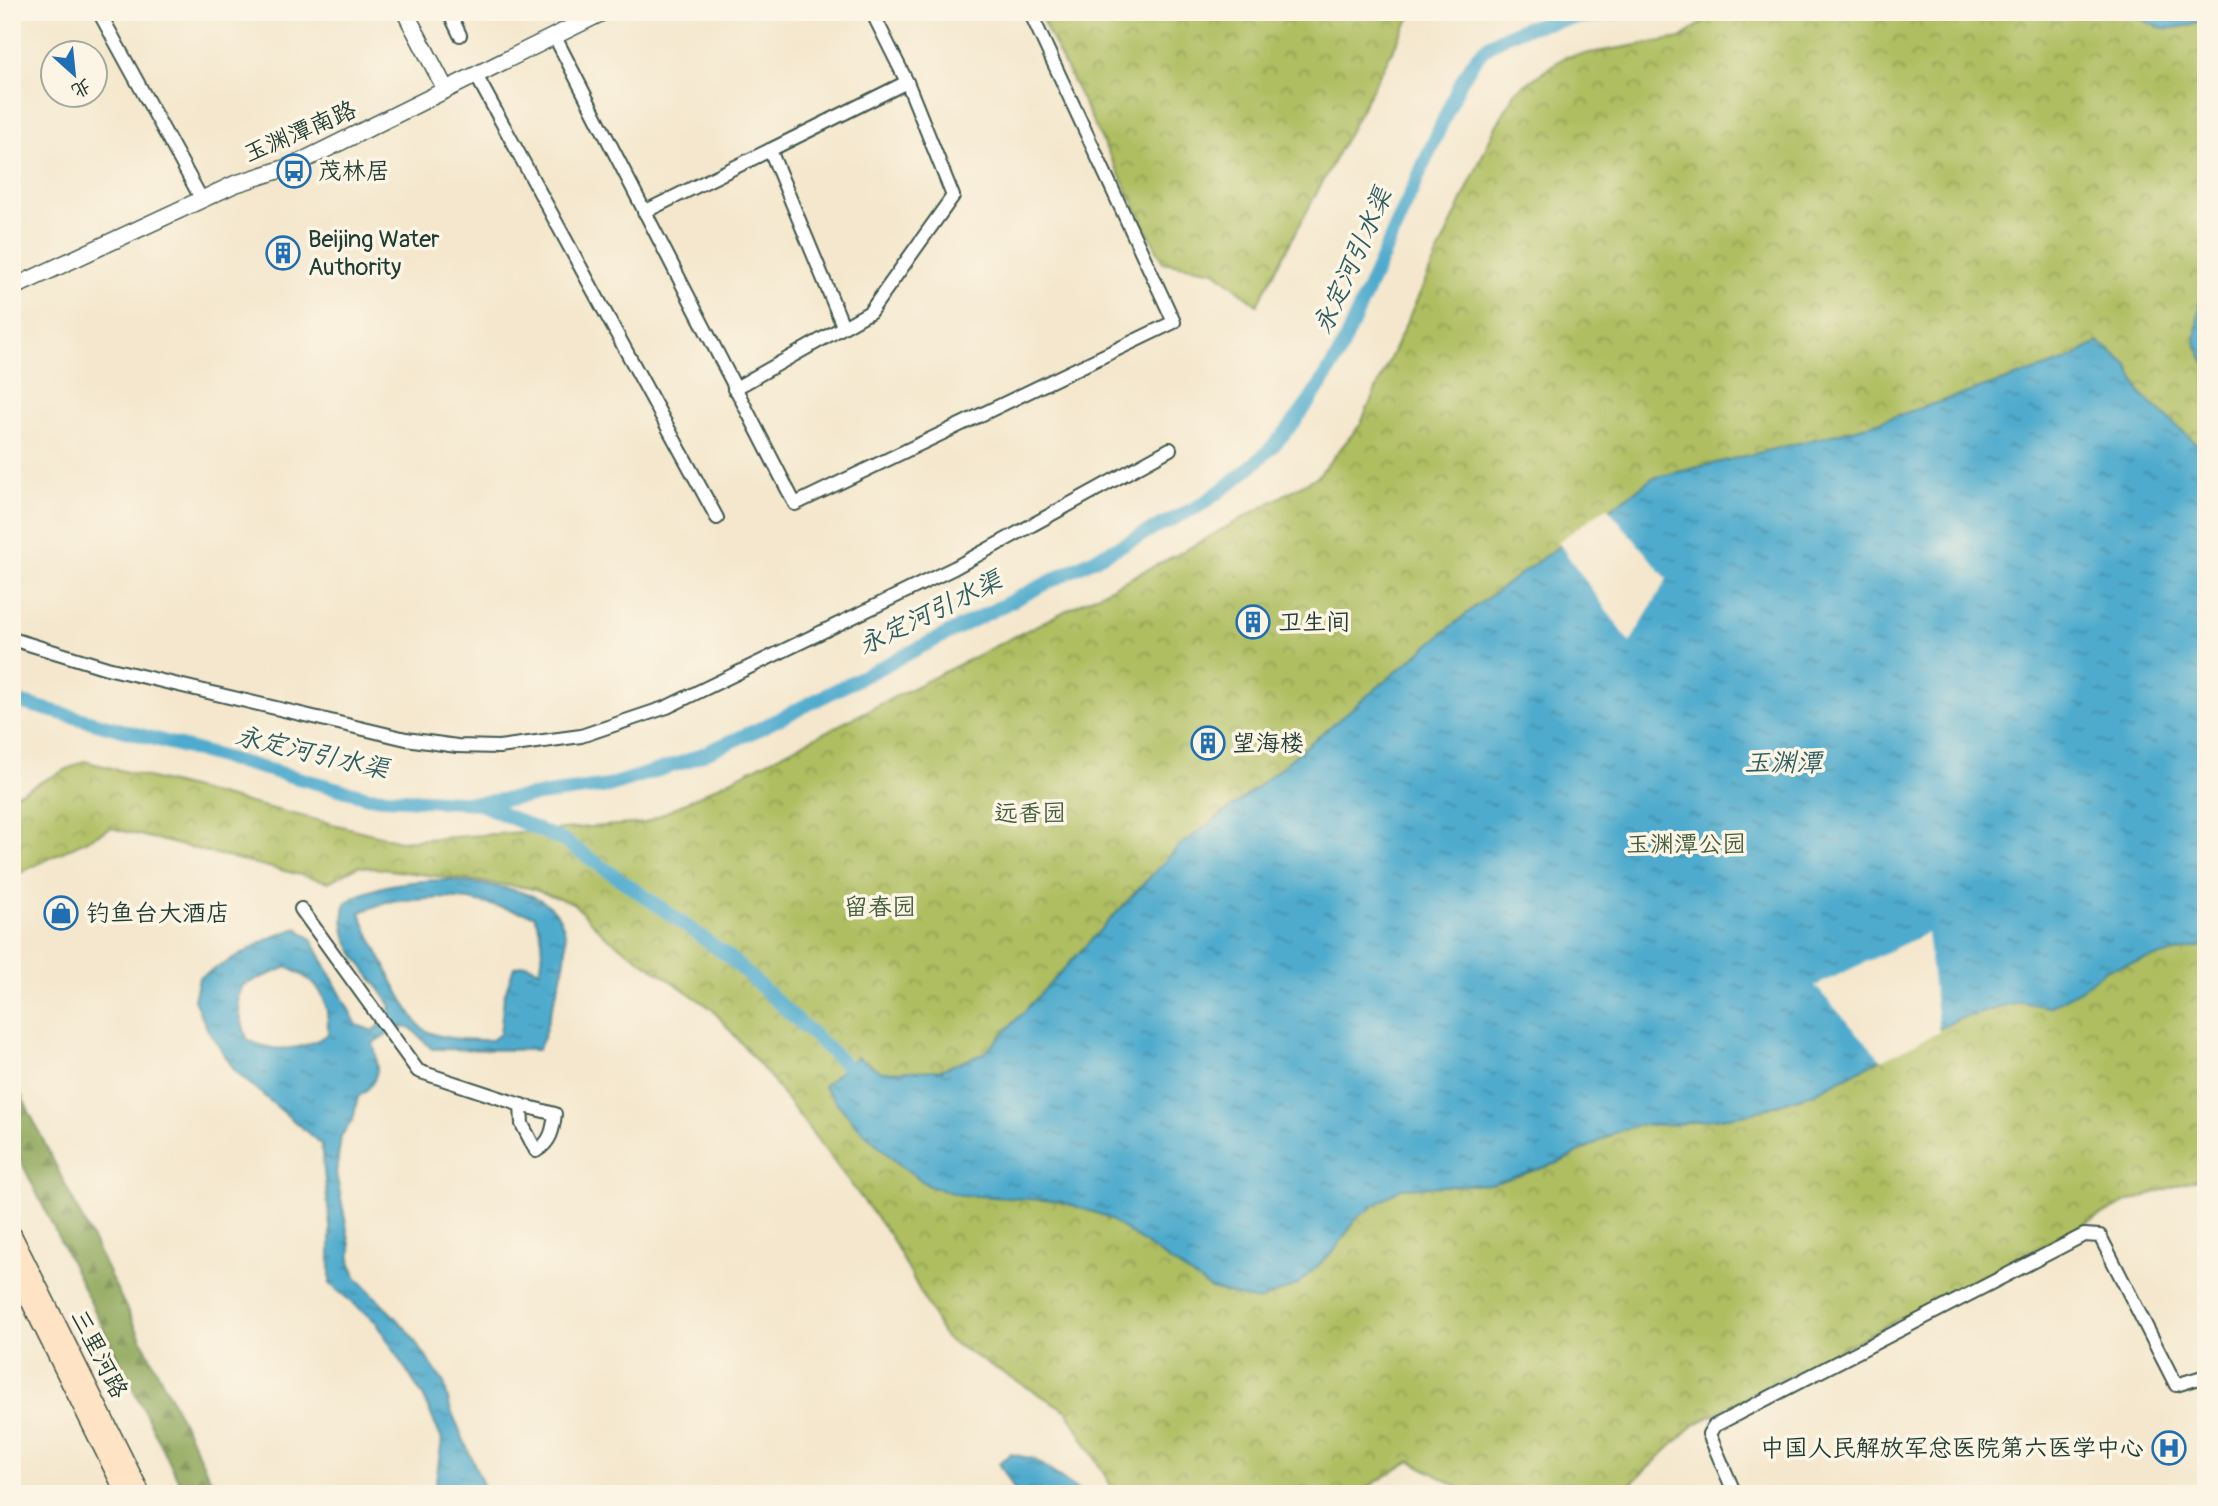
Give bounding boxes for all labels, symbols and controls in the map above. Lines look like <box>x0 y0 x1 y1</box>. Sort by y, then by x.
north arrow <box>38 38 108 108</box>
text: 北 <box>67 73 95 103</box>
street label: 玉渊潭南路 <box>239 95 361 169</box>
bus stop icon: 茂林居 <box>275 152 313 190</box>
place label: 茂林居 <box>318 157 390 186</box>
water label: 永定河引水渠 <box>1307 181 1400 339</box>
place label: Beijing Water Authority <box>308 225 440 282</box>
building icon: Beijing Water Authority <box>264 234 302 272</box>
water label: 永定河引水渠 <box>853 564 1009 662</box>
building icon: 卫生间 <box>1234 603 1272 641</box>
place label: 卫生间 <box>1278 608 1350 637</box>
water label: 永定河引水渠 <box>232 720 394 787</box>
building icon: 望海楼 <box>1189 724 1227 762</box>
place label: 望海楼 <box>1232 729 1304 758</box>
water label: 玉渊潭 <box>1744 747 1824 779</box>
park label: 远香园 <box>994 799 1066 828</box>
park label: 玉渊潭公园 <box>1626 830 1746 859</box>
park label: 留春园 <box>844 893 916 922</box>
shop icon: 钓鱼台大酒店 <box>42 894 80 932</box>
place label: 钓鱼台大酒店 <box>86 899 230 928</box>
street label: 三里河路 <box>64 1305 134 1403</box>
hospital icon: 中国人民解放军总医院第六医学中心 <box>2150 1429 2188 1467</box>
place label: 中国人民解放军总医院第六医学中心 <box>1760 1434 2144 1463</box>

